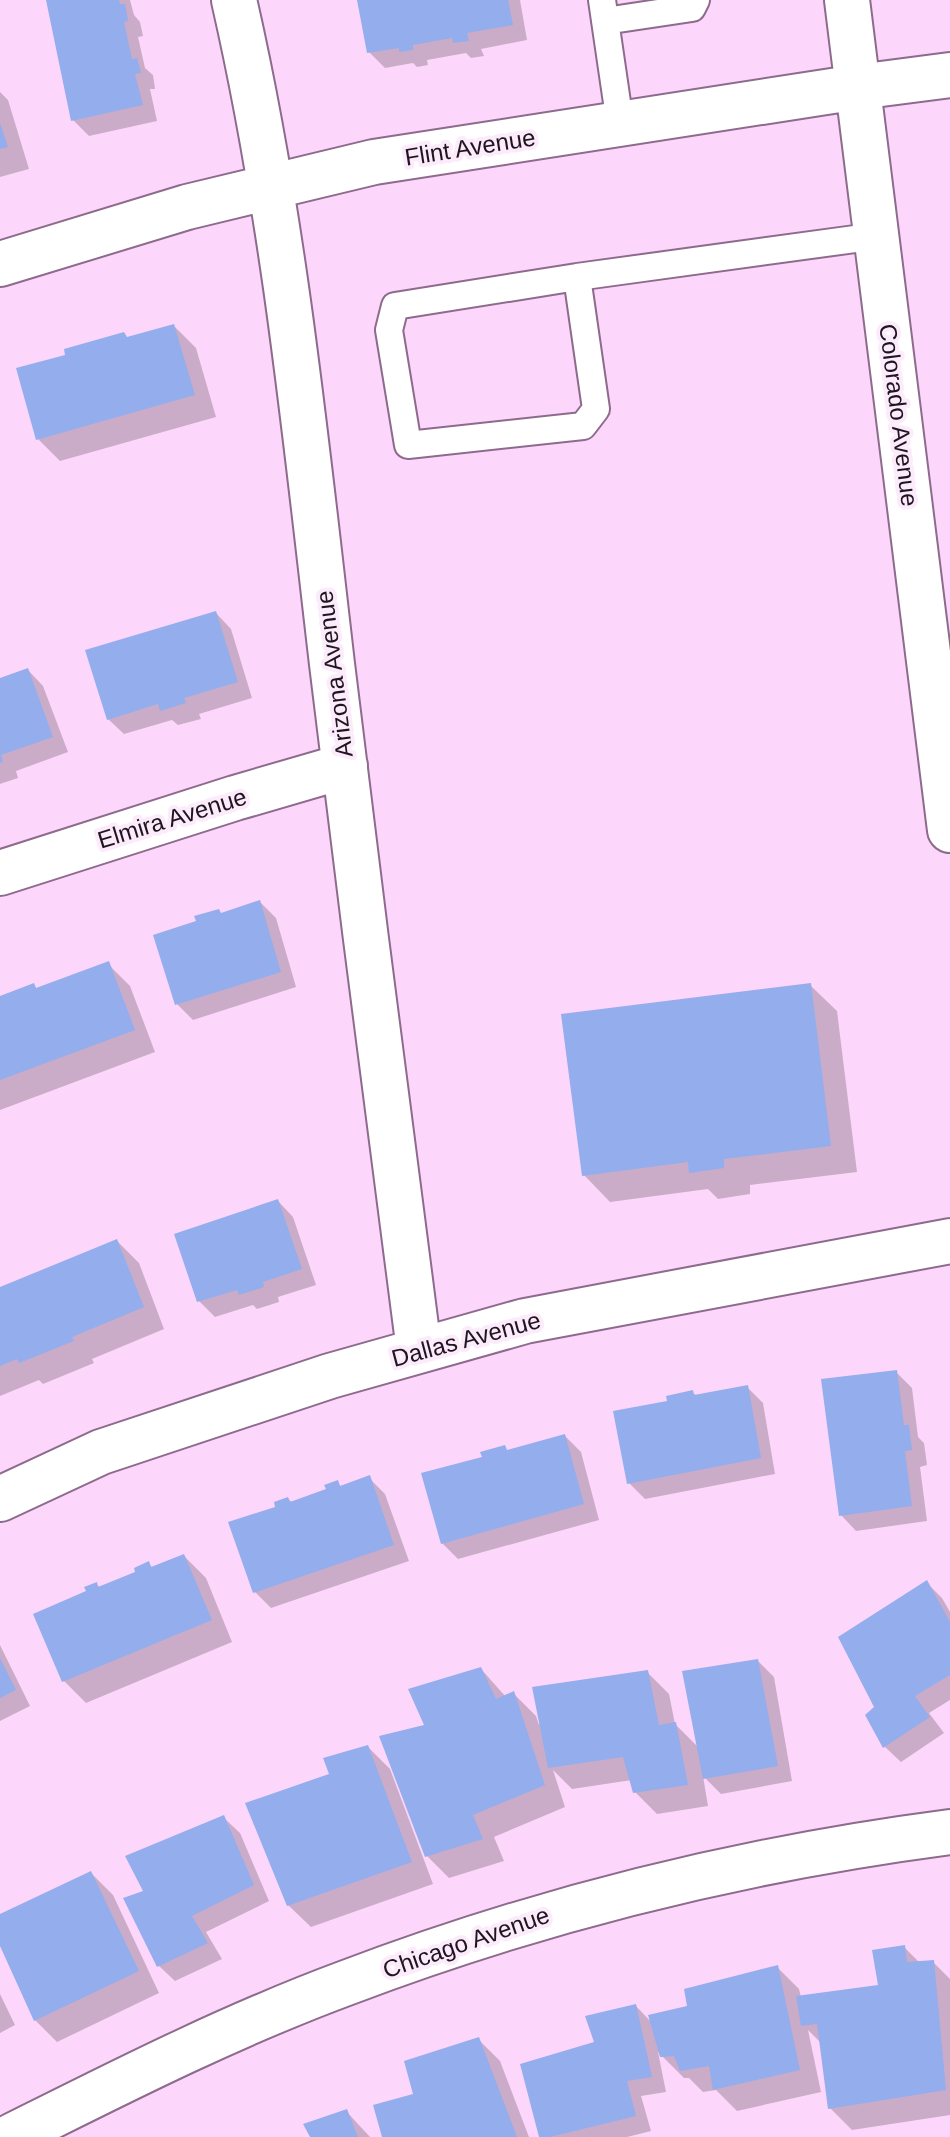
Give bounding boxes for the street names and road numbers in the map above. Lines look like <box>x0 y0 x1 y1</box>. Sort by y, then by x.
street label: Flint Avenue <box>403 123 537 171</box>
street label: Colorado Avenue <box>874 322 924 508</box>
street label: Arizona Avenue <box>310 589 358 759</box>
street label: Elmira Avenue <box>94 783 250 853</box>
street label: Dallas Avenue <box>389 1306 543 1372</box>
street label: Chicago Avenue <box>379 1901 553 1983</box>

